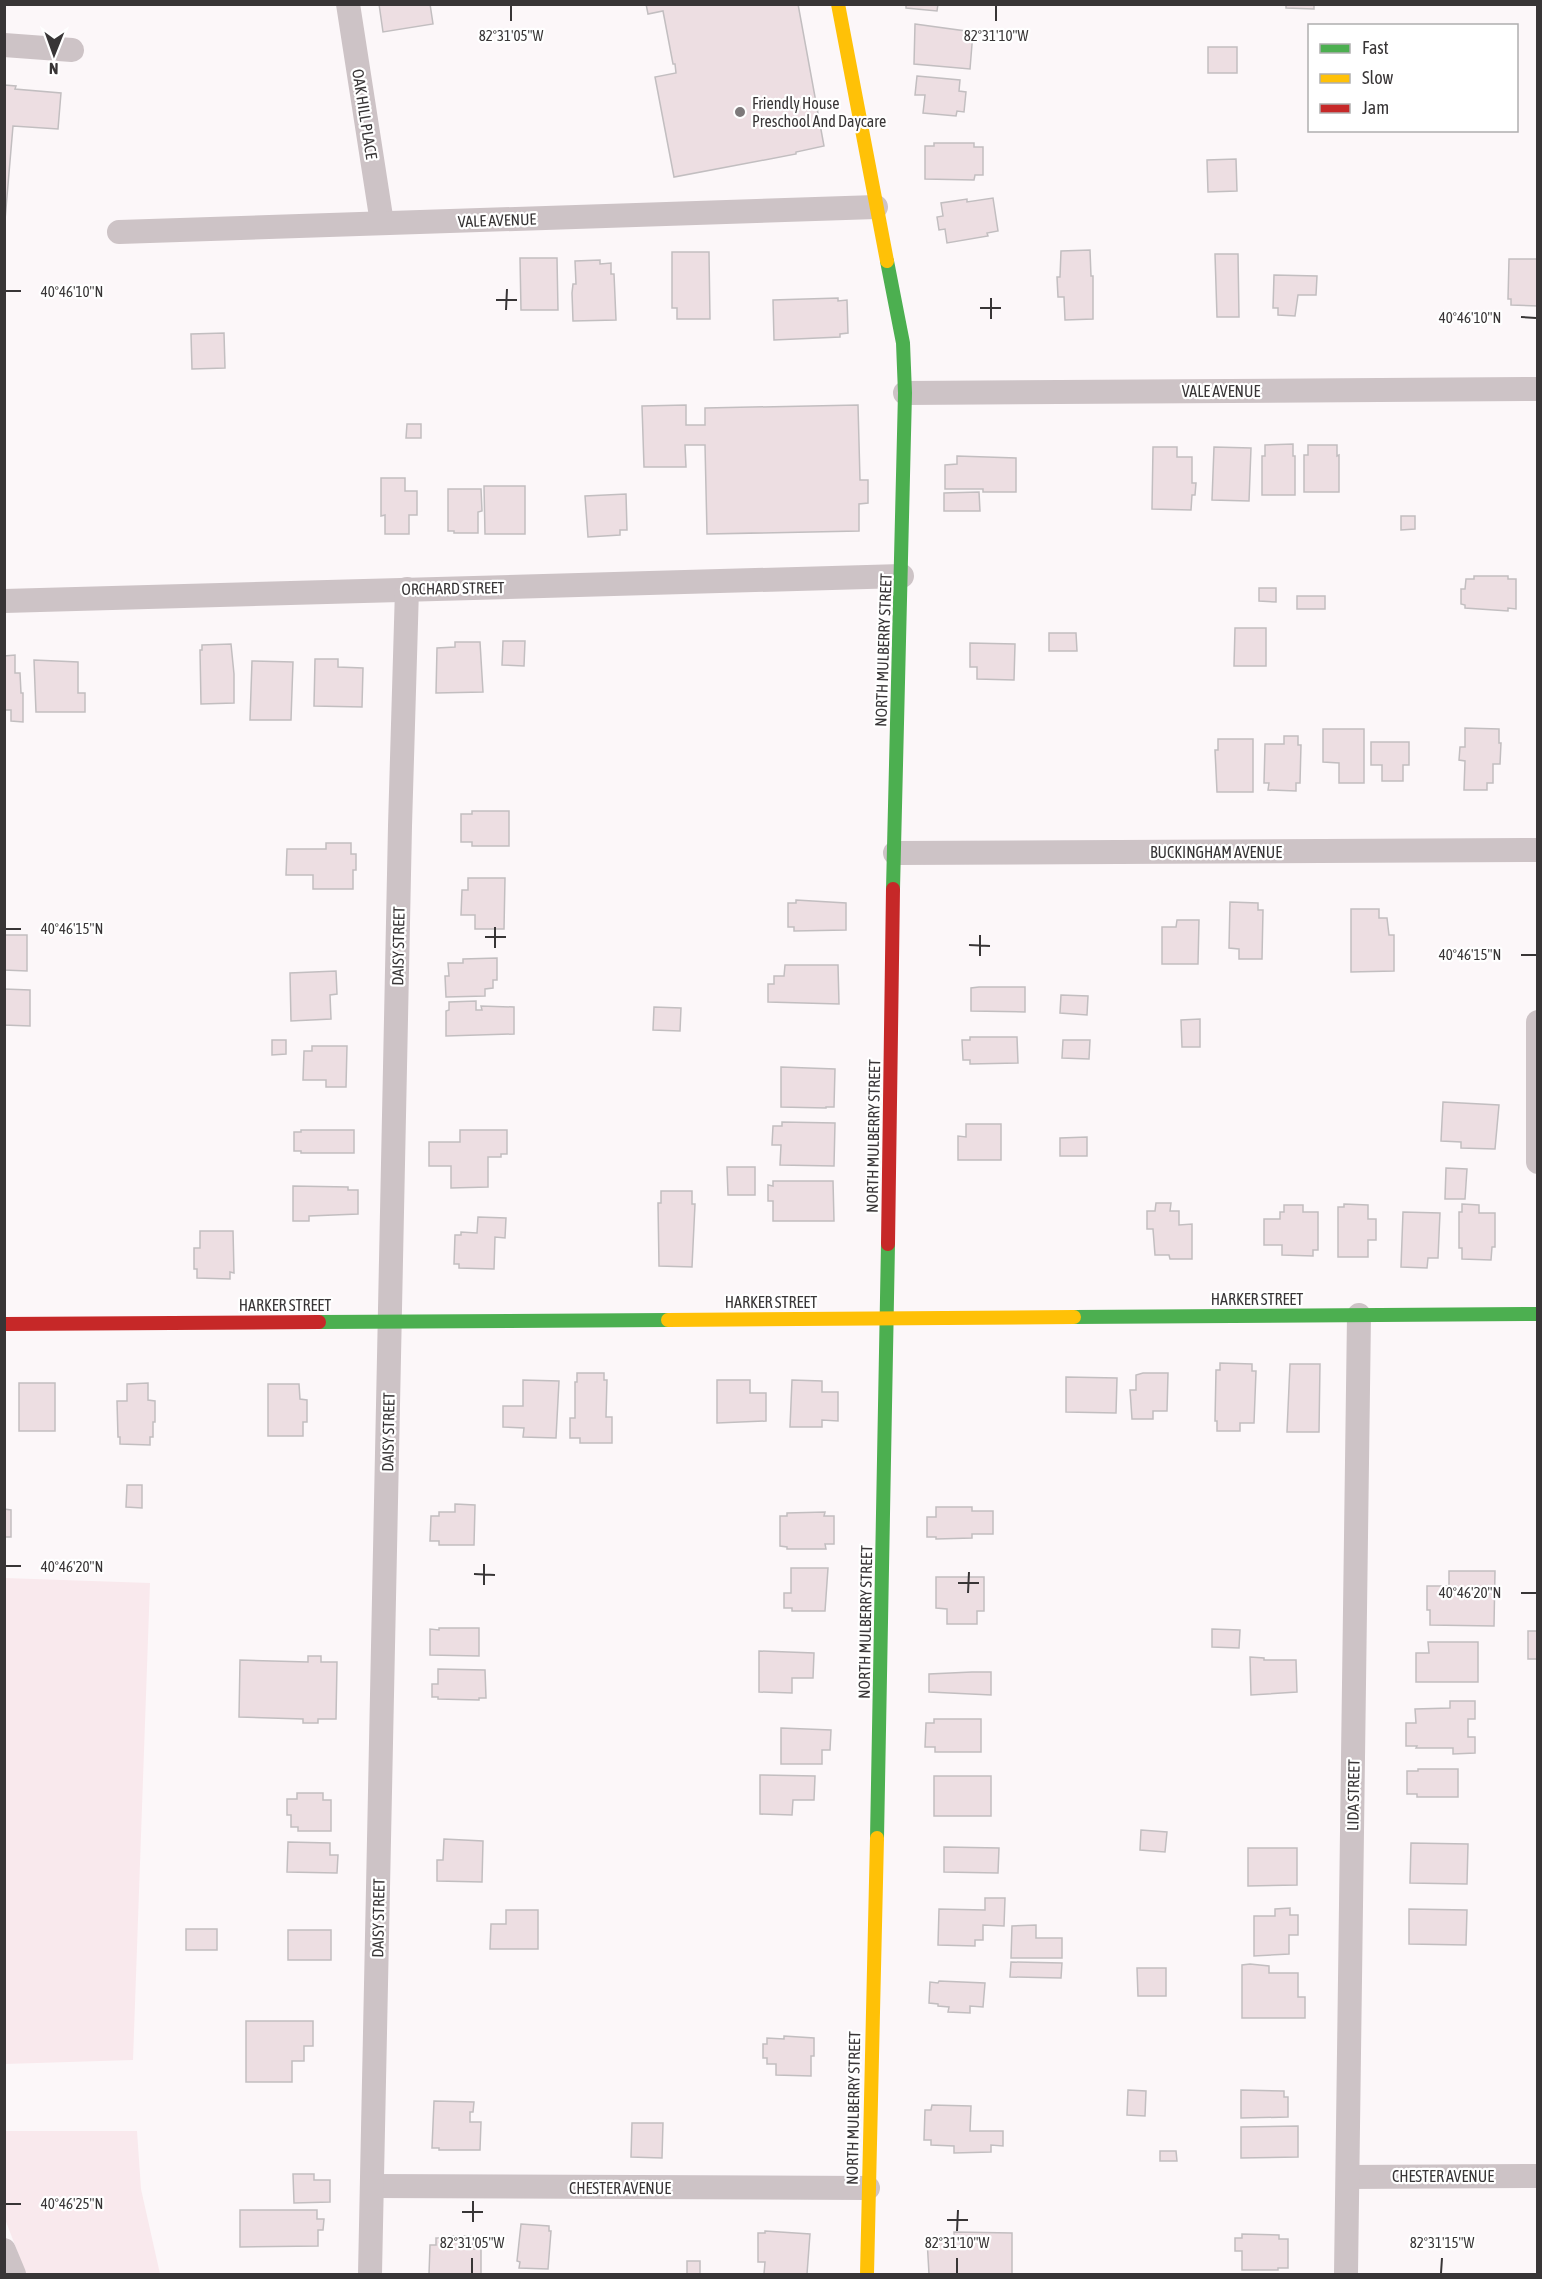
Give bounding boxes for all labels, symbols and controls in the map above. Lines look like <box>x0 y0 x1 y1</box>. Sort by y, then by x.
north arrow <box>24 24 84 84</box>
legend <box>1308 24 1518 132</box>
text: 82°31'05"W <box>479 27 543 44</box>
text: 82°31'10"W <box>964 27 1028 44</box>
text: Fast <box>1362 37 1389 58</box>
text: N <box>49 60 59 78</box>
text: Slow <box>1362 67 1393 88</box>
street label: OAK HILL PLACE <box>349 68 381 161</box>
place label: Friendly House Preschool And Daycare <box>752 94 886 131</box>
text: Jam <box>1362 97 1389 118</box>
marker: Friendly House Preschool And Daycare <box>733 105 747 119</box>
street label: VALE AVENUE <box>457 210 537 230</box>
text: 40°46'10"N <box>41 283 103 300</box>
text: 40°46'10"N <box>1439 309 1501 326</box>
street label: VALE AVENUE <box>1182 382 1260 400</box>
street label: NORTH MULBERRY STREET <box>871 573 895 727</box>
street label: ORCHARD STREET <box>401 578 505 598</box>
street label: BUCKINGHAM AVENUE <box>1150 843 1282 861</box>
street label: DAISY STREET <box>388 906 408 986</box>
text: 40°46'15"N <box>41 920 103 937</box>
text: 40°46'15"N <box>1439 946 1501 963</box>
street label: NORTH MULBERRY STREET <box>863 1059 883 1213</box>
street label: HARKER STREET <box>1211 1290 1303 1308</box>
street label: HARKER STREET <box>725 1293 817 1311</box>
street label: HARKER STREET <box>239 1296 331 1314</box>
street label: DAISY STREET <box>378 1392 398 1472</box>
street label: NORTH MULBERRY STREET <box>855 1545 875 1699</box>
text: 40°46'20"N <box>41 1558 103 1575</box>
text: 40°46'20"N <box>1439 1584 1501 1601</box>
street label: LIDA STREET <box>1343 1759 1363 1831</box>
street label: DAISY STREET <box>368 1878 388 1958</box>
street label: NORTH MULBERRY STREET <box>843 2031 863 2185</box>
street label: CHESTER AVENUE <box>1392 2167 1494 2185</box>
street label: CHESTER AVENUE <box>569 2179 671 2197</box>
text: 40°46'25"N <box>41 2195 103 2212</box>
text: 82°31'05"W <box>440 2234 504 2251</box>
text: 82°31'10"W <box>925 2234 989 2251</box>
text: 82°31'15"W <box>1410 2234 1474 2251</box>

